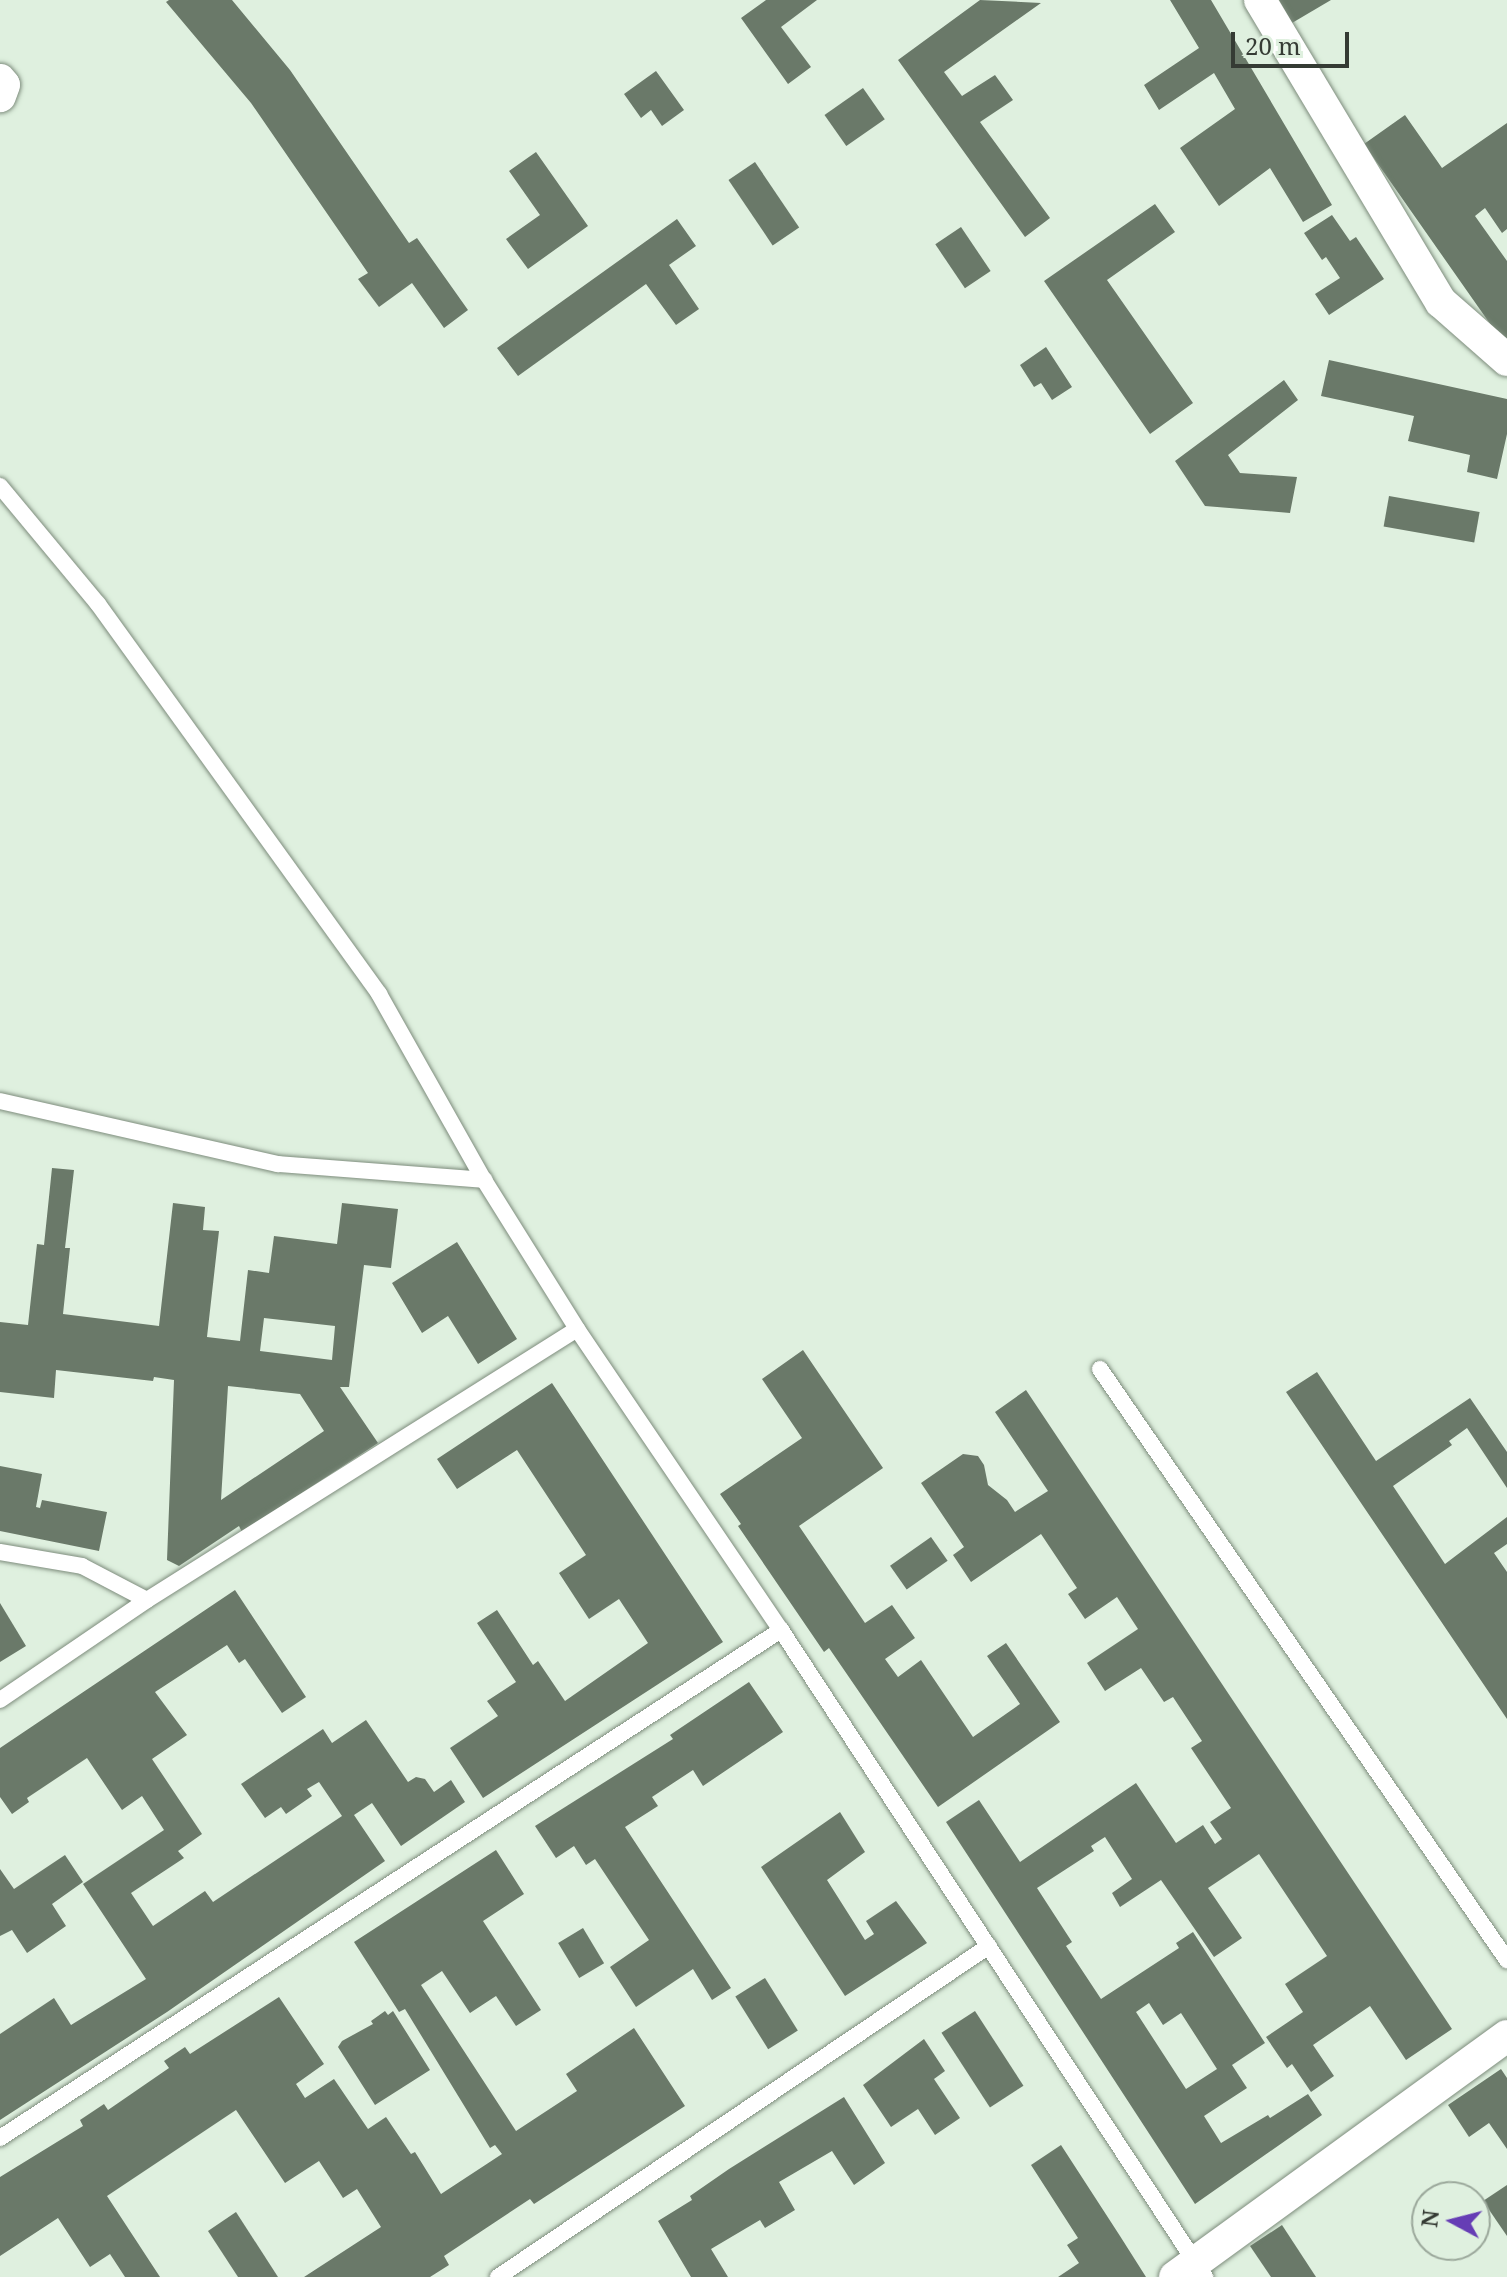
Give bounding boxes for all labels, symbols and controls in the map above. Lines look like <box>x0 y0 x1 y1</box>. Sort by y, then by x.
scale bar <box>1235 16 1353 66</box>
text: 20 m <box>1245 29 1301 62</box>
north arrow <box>1411 2181 1491 2261</box>
text: N <box>1413 2208 1445 2229</box>

